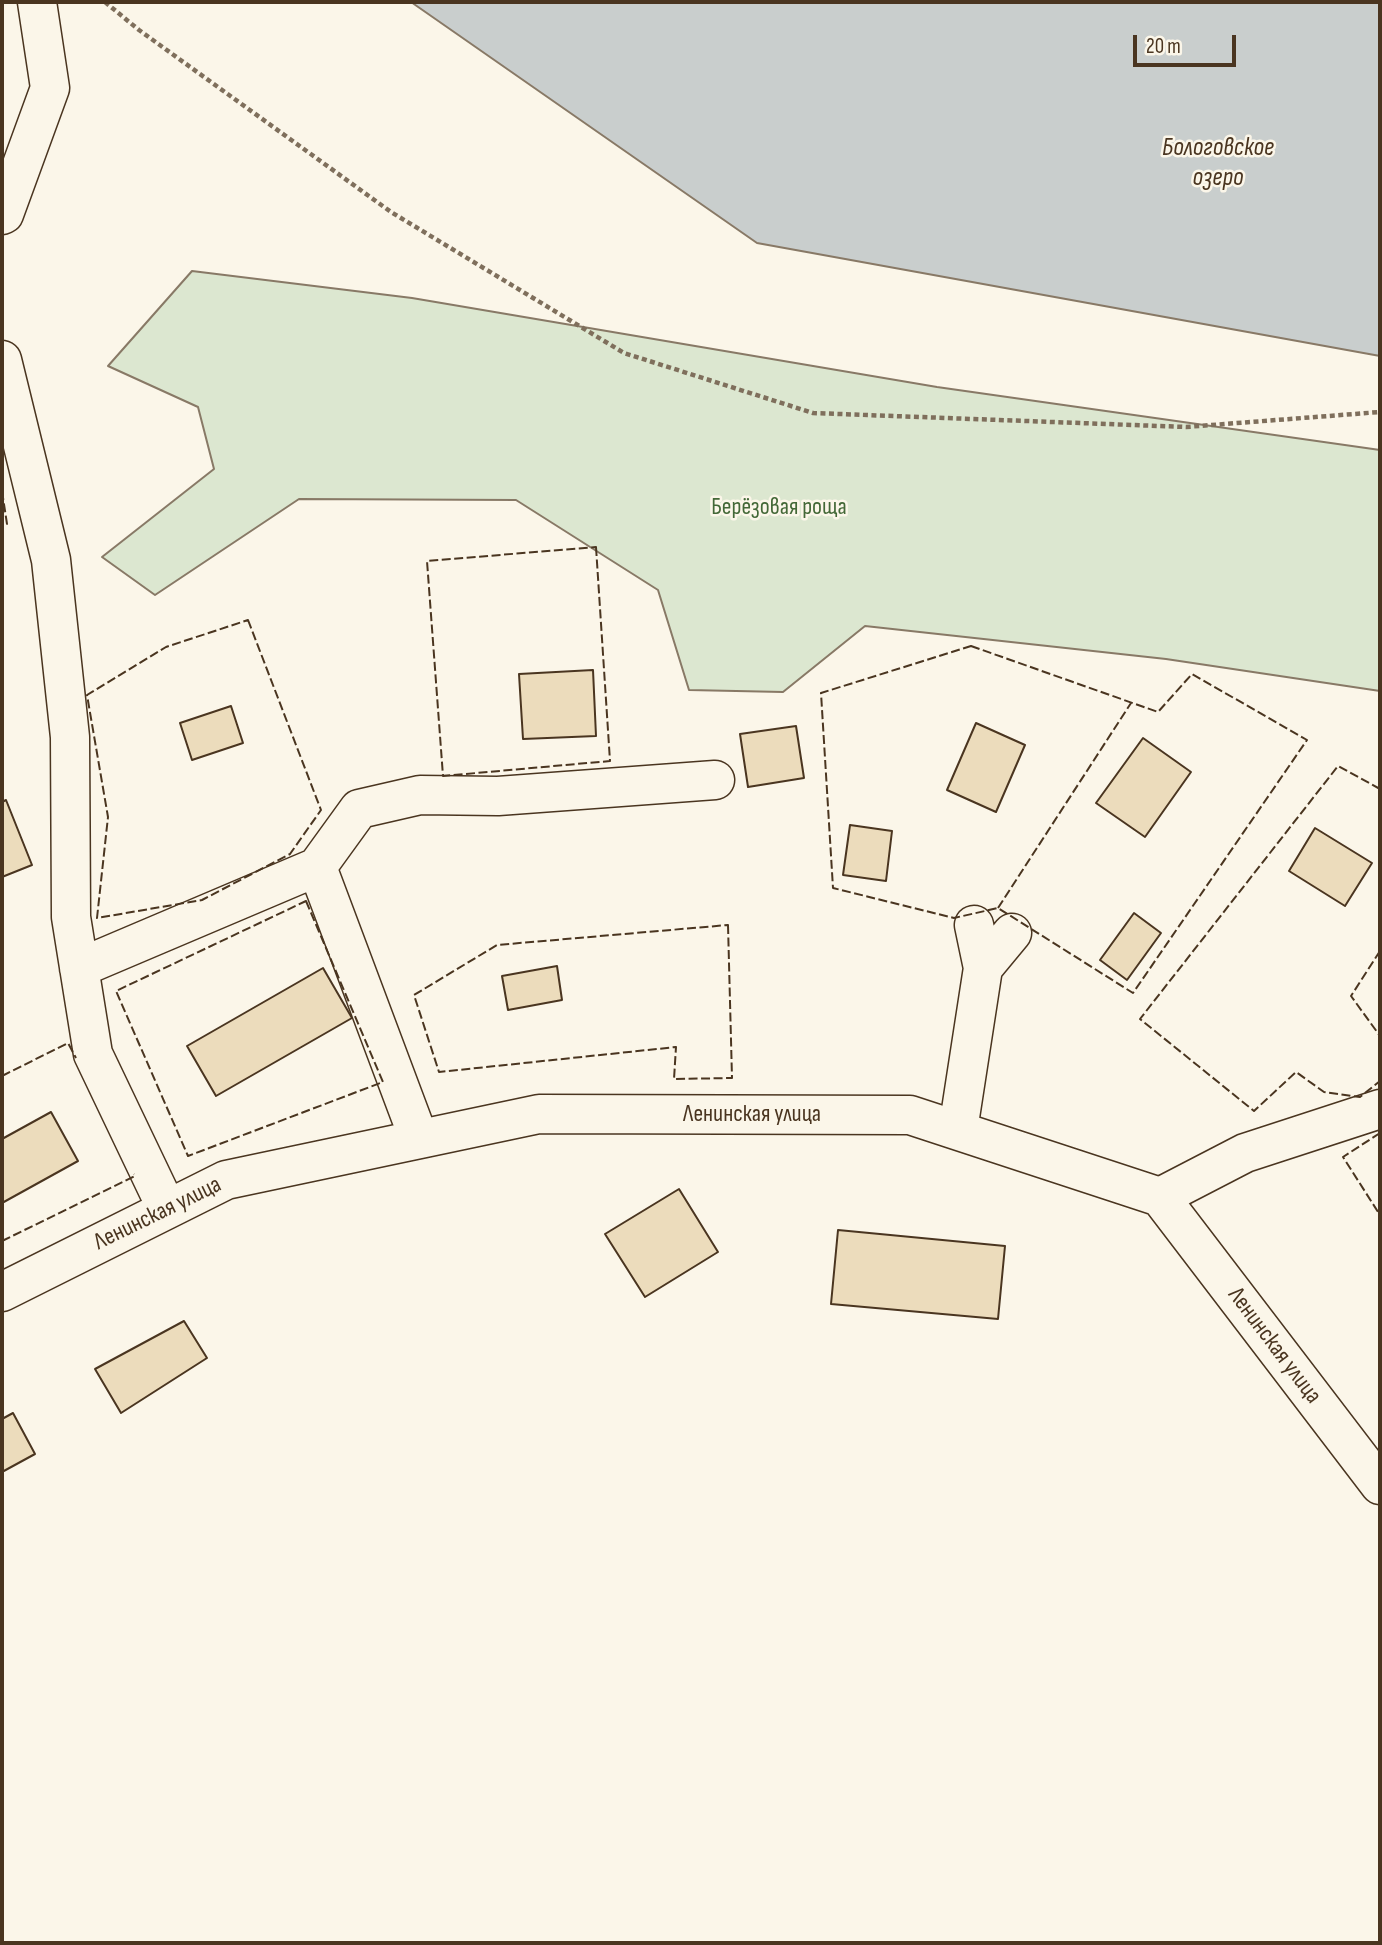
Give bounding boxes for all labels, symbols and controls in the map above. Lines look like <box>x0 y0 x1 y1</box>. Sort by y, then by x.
scale bar <box>1137 21 1240 65</box>
text: 20 m <box>1146 34 1181 59</box>
water label: Бологовское озеро <box>1162 132 1274 194</box>
park label: Берёзовая роща <box>711 494 847 522</box>
street label: Ленинская улица <box>683 1101 821 1129</box>
street label: Ленинская улица <box>90 1171 226 1257</box>
street label: Ленинская улица <box>1221 1282 1327 1410</box>

